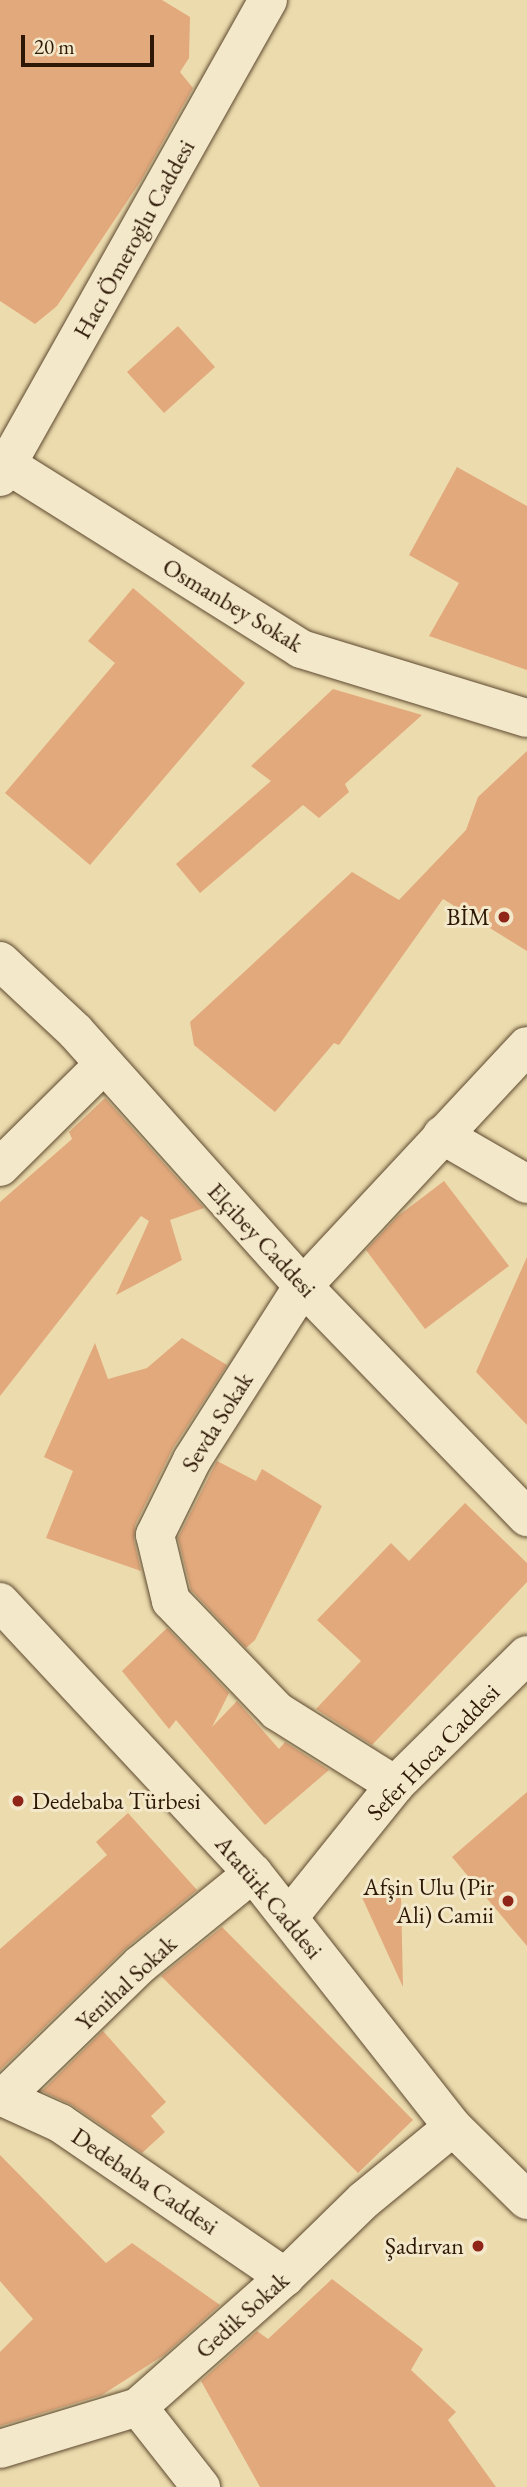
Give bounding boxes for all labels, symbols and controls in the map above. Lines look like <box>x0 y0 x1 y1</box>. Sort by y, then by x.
scale bar <box>24 21 158 65</box>
text: 20 m <box>34 33 75 60</box>
street label: Hacı Ömeroğlu Caddesi <box>67 135 201 343</box>
street label: Osmanbey Sokak <box>158 552 308 658</box>
place label: BİM <box>446 903 490 931</box>
marker: BİM <box>496 909 512 925</box>
street label: Elçibey Caddesi <box>202 1177 322 1303</box>
street label: Sevda Sokak <box>175 1367 259 1477</box>
street label: Sefer Hoca Caddesi <box>361 1678 505 1826</box>
place label: Dedebaba Türbesi <box>32 1787 201 1815</box>
marker: Dedebaba Türbesi <box>10 1793 26 1809</box>
street label: Atatürk Caddesi <box>209 1830 329 1964</box>
place label: Afşin Ulu (Pir Ali) Camii <box>363 1873 494 1929</box>
marker: Afşin Ulu (Pir Ali) Camii <box>500 1893 516 1909</box>
street label: Yenihal Sokak <box>70 1929 182 2037</box>
street label: Dedebaba Caddesi <box>66 2121 224 2241</box>
place label: Şadırvan <box>385 2232 464 2260</box>
marker: Şadırvan <box>470 2238 486 2254</box>
street label: Gedik Sokak <box>189 2266 295 2364</box>

